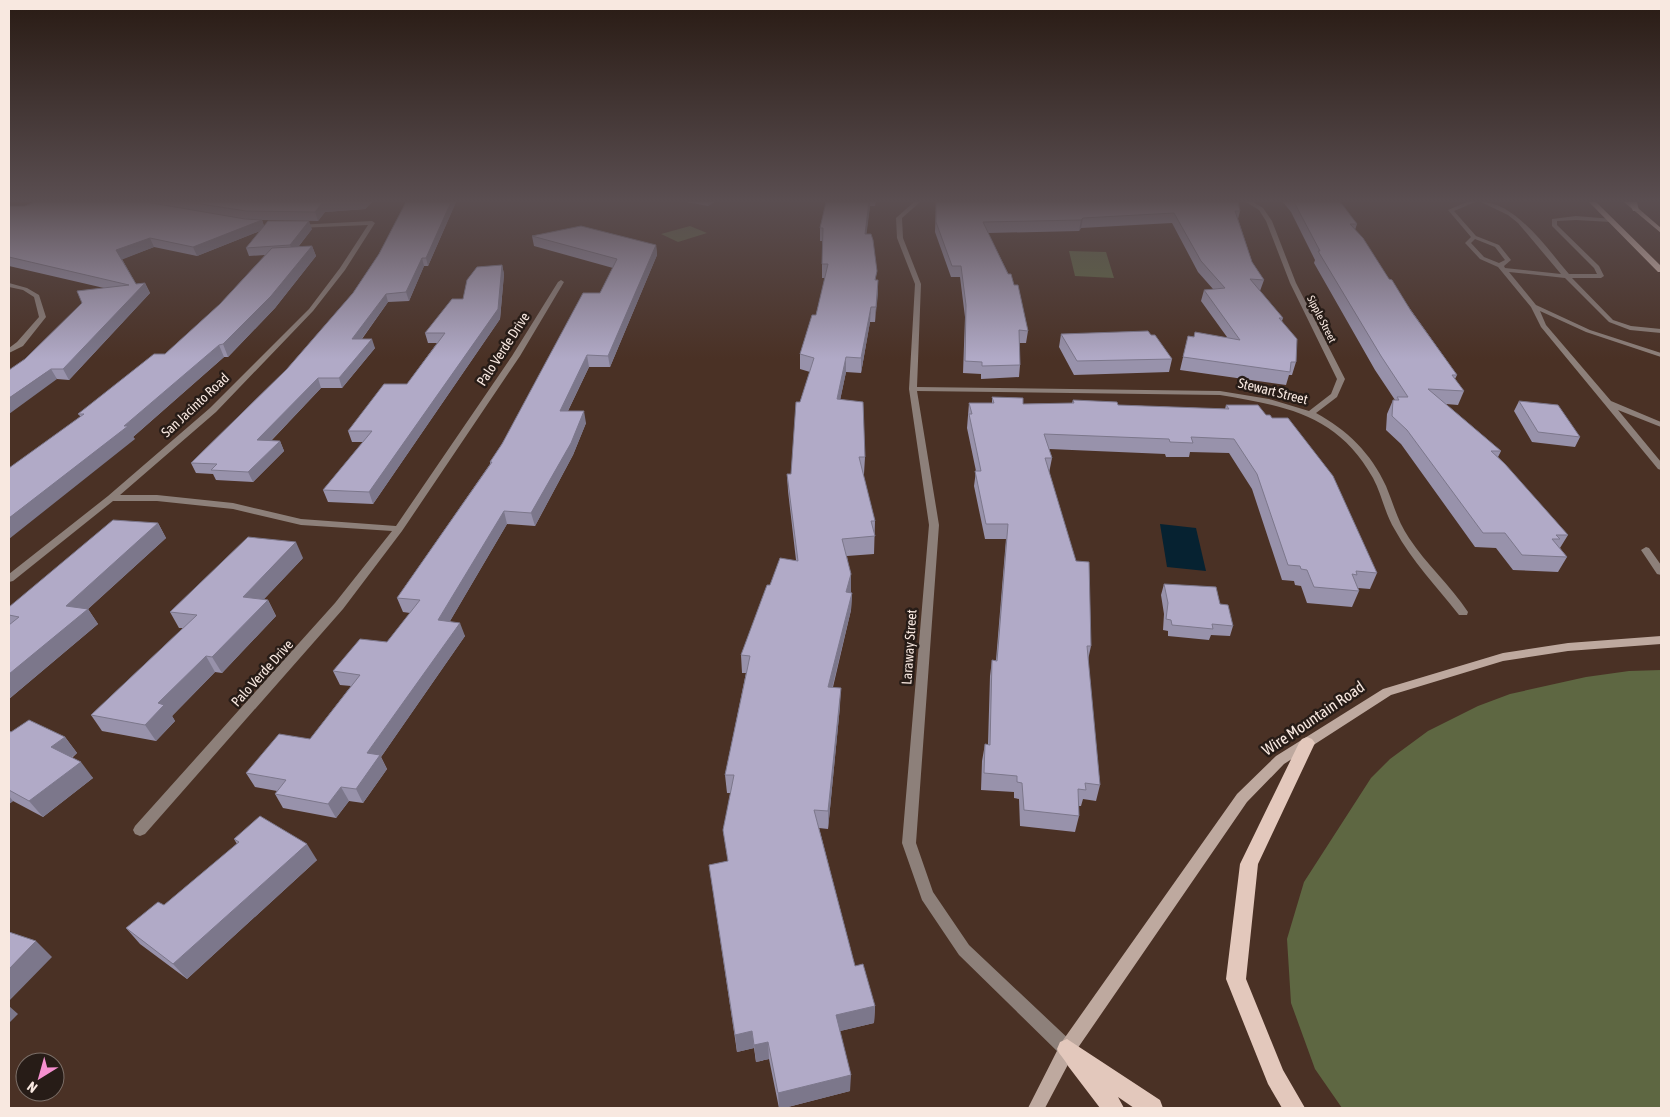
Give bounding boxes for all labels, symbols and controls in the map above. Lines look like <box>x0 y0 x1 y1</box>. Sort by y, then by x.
street label: Sipple Street <box>1305 294 1339 344</box>
street label: Palo Verde Drive <box>473 309 533 389</box>
street label: San Jacinto Road <box>158 370 232 440</box>
street label: Stewart Street <box>1236 375 1310 407</box>
street label: Laraway Street <box>898 609 920 685</box>
street label: Palo Verde Drive <box>228 636 296 710</box>
street label: Wire Mountain Road <box>1258 677 1368 759</box>
north arrow <box>15 1052 65 1102</box>
text: N <box>24 1079 40 1096</box>

